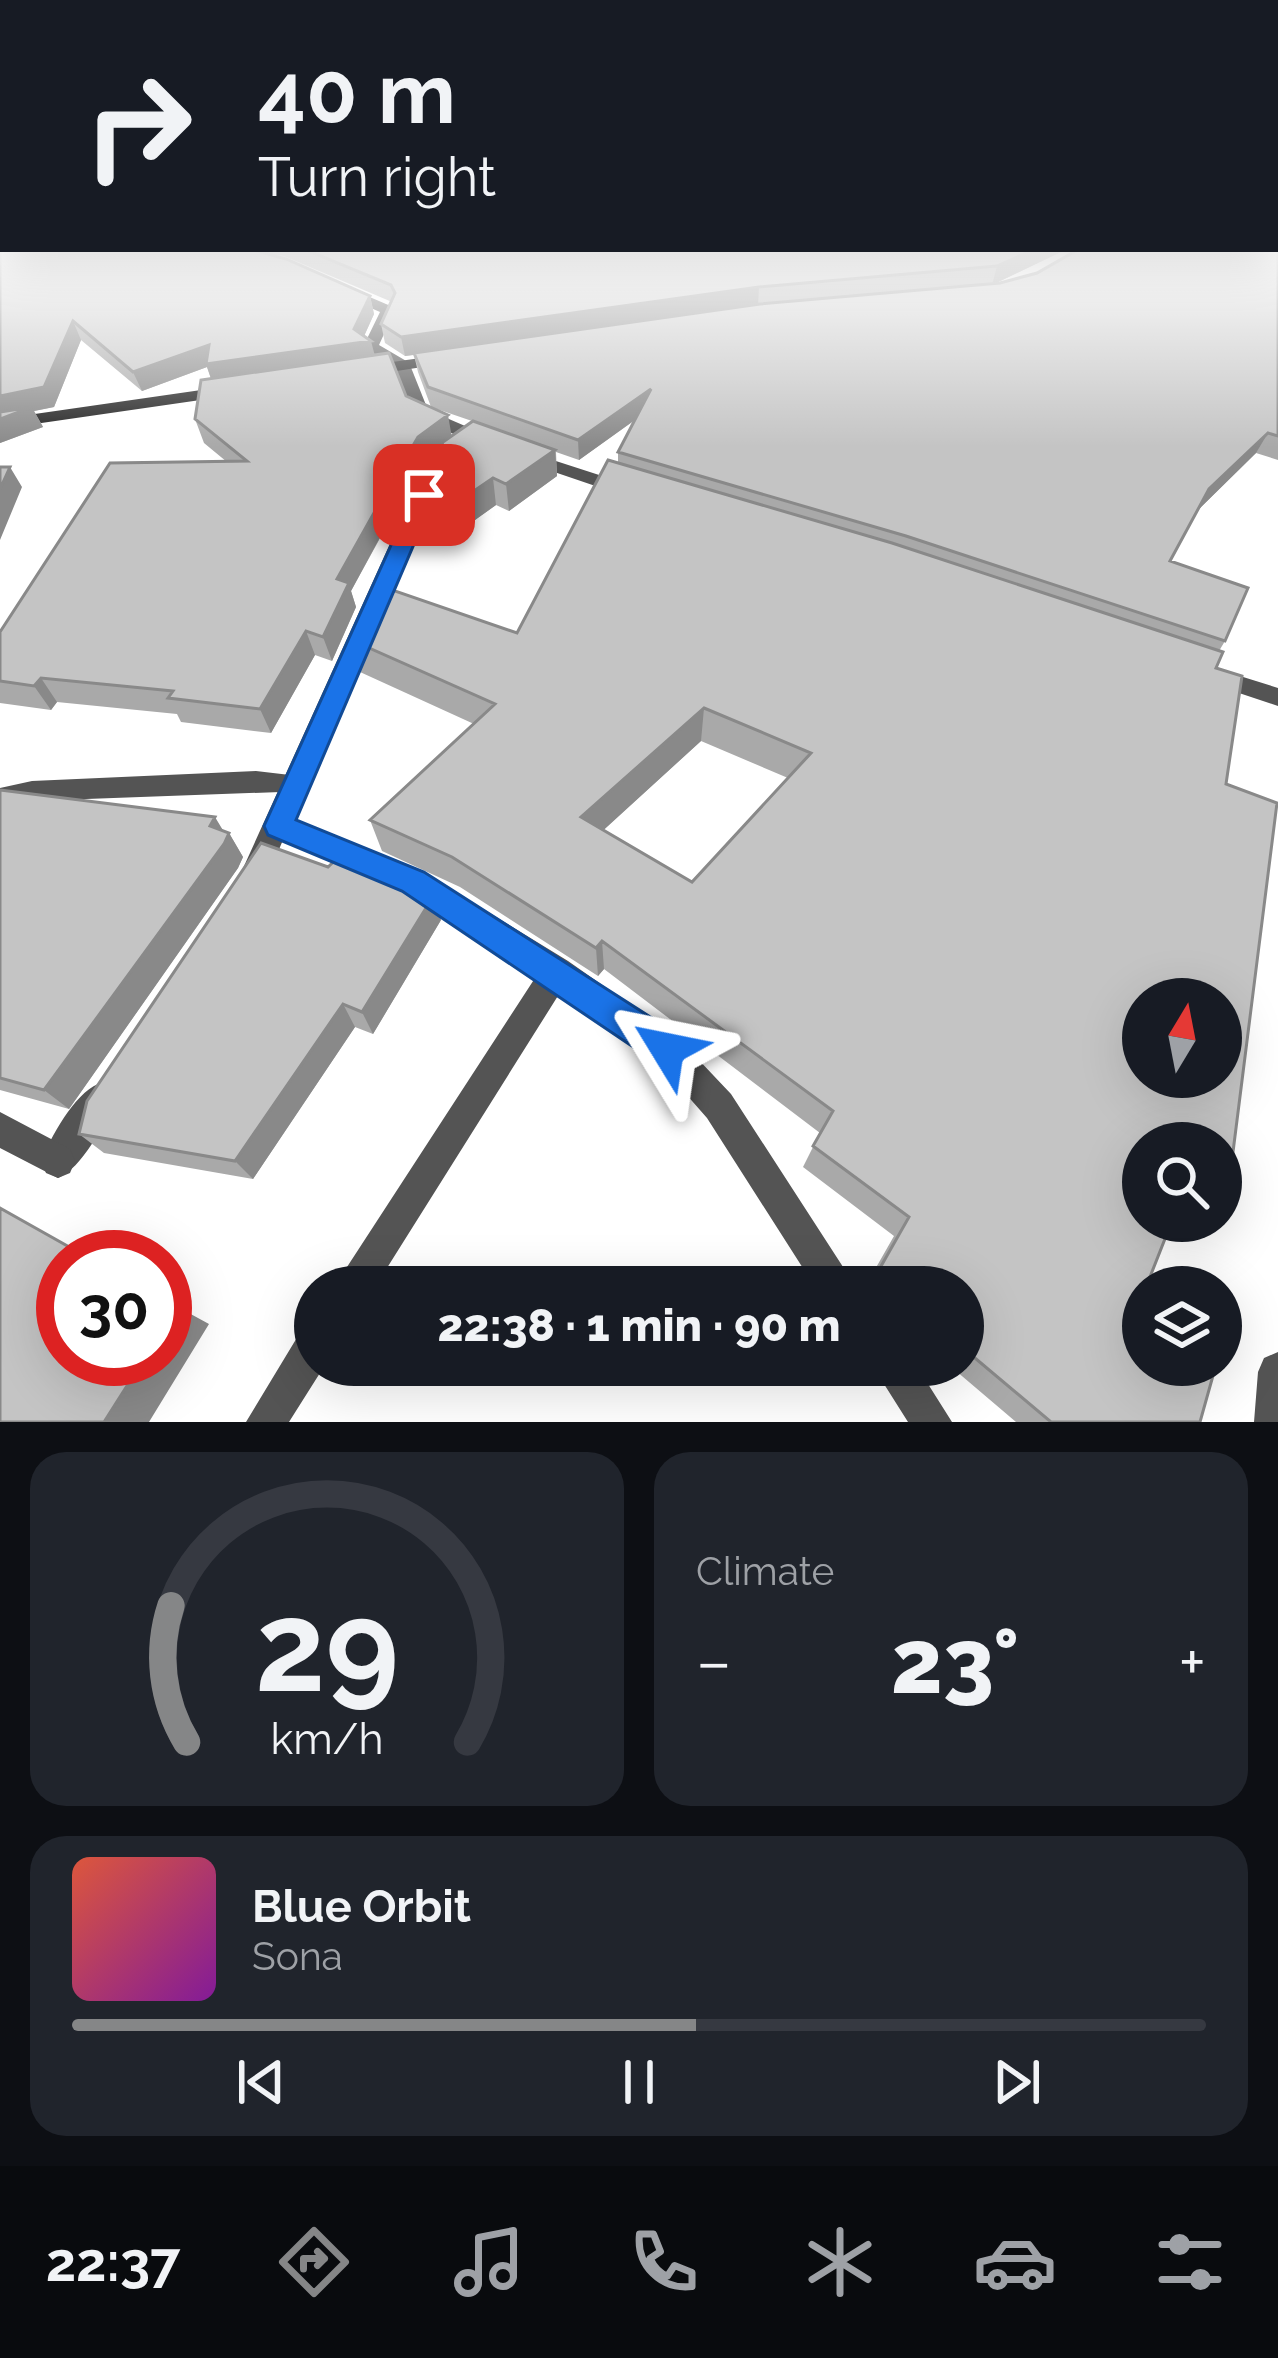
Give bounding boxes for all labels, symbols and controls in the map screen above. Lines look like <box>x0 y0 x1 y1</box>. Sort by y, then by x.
text: 40 m <box>258 44 456 143</box>
icon: right <box>60 48 216 204</box>
text: Turn right <box>258 145 496 209</box>
pin <box>373 444 475 546</box>
icon: arrive <box>391 462 457 528</box>
north arrow <box>1122 978 1242 1098</box>
map controls <box>1122 978 1242 1386</box>
position arrow <box>604 986 730 1112</box>
button: search <box>1122 1122 1242 1242</box>
speed limit sign: 30 <box>36 1230 192 1386</box>
button: layers <box>1122 1266 1242 1386</box>
text: 22:38 · 1 min · 90 m <box>437 1299 841 1352</box>
text: Climate <box>696 1548 834 1594</box>
text: 29 <box>255 1574 399 1720</box>
text: 23° <box>891 1608 1019 1714</box>
text: − <box>696 1623 732 1700</box>
text: + <box>1179 1623 1206 1700</box>
text: km/h <box>270 1714 384 1764</box>
text: Blue Orbit <box>252 1880 471 1933</box>
text: Sona <box>252 1933 343 1979</box>
icon: previous <box>228 2049 294 2115</box>
icon: pause <box>606 2049 672 2115</box>
icon: next <box>984 2049 1050 2115</box>
icon: directions <box>272 2220 356 2304</box>
icon: music <box>447 2220 531 2304</box>
icon: phone <box>622 2220 706 2304</box>
icon: climate <box>798 2220 882 2304</box>
icon: car <box>973 2220 1057 2304</box>
icon: filters <box>1148 2220 1232 2304</box>
text: 22:37 <box>46 2230 180 2294</box>

